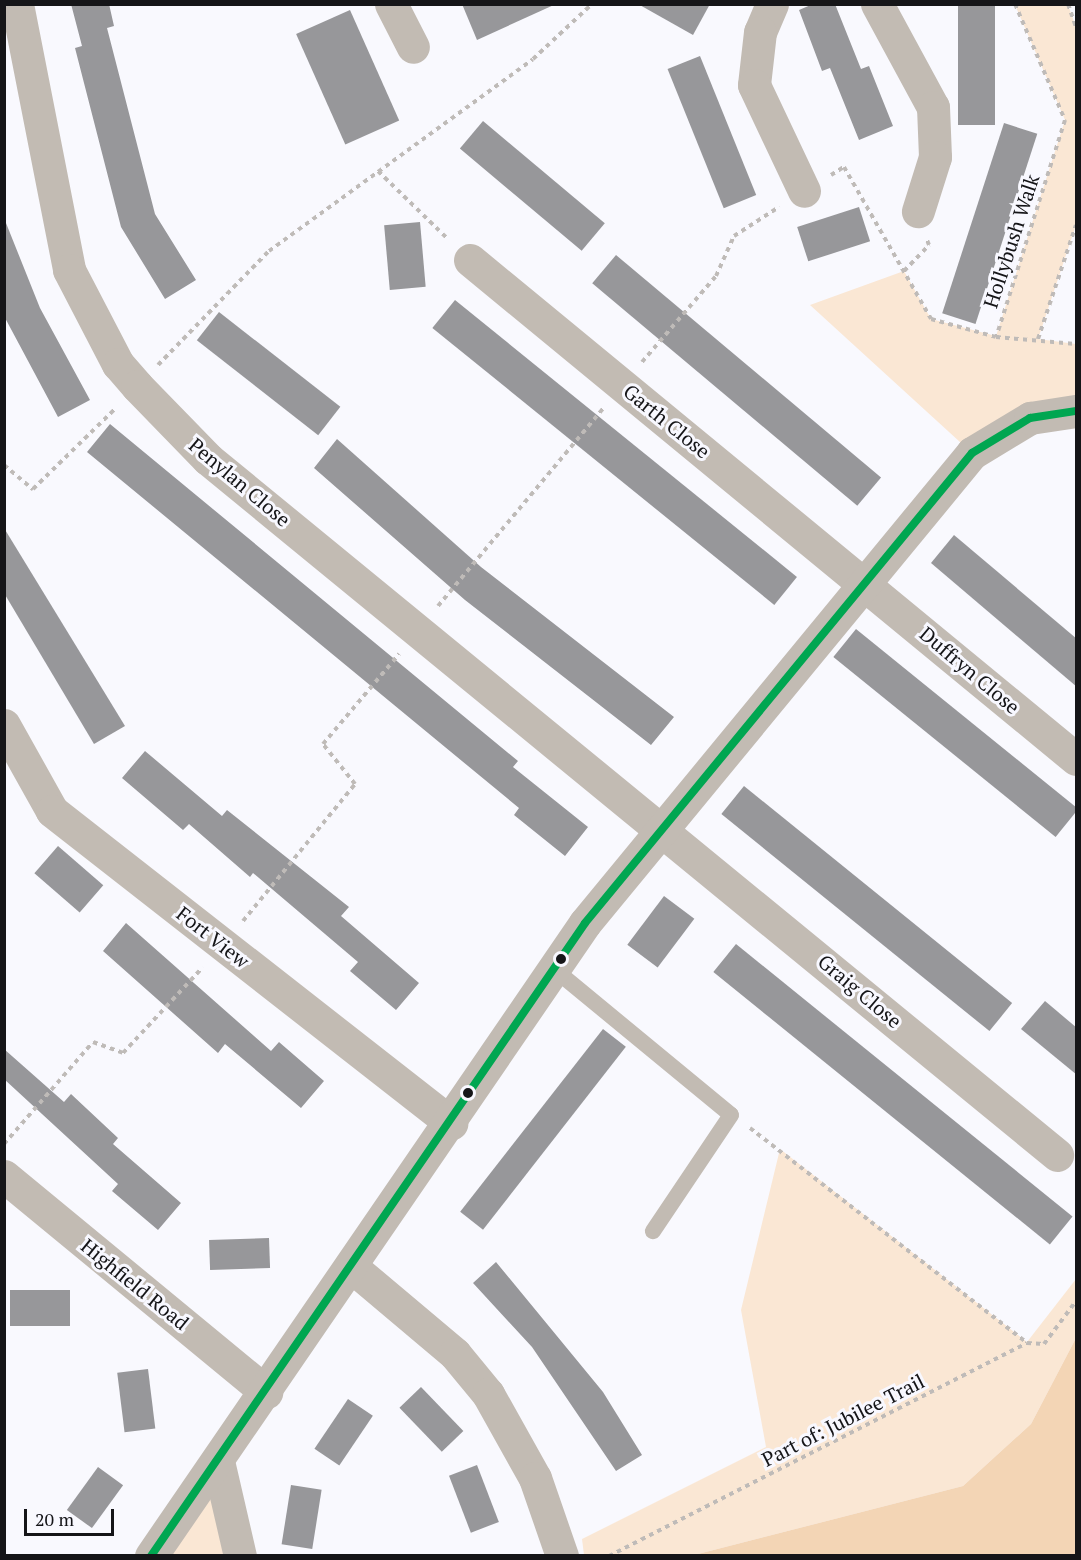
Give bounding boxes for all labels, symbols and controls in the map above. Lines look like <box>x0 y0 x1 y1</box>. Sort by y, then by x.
street label: Hollybush Walk <box>978 171 1044 311</box>
street label: Garth Close <box>619 379 715 463</box>
street label: Penylan Close <box>184 433 296 531</box>
street label: Duffryn Close <box>915 621 1025 719</box>
street label: Fort View <box>172 901 254 973</box>
street label: Graig Close <box>813 949 907 1033</box>
unlabelled marker <box>555 953 567 965</box>
unlabelled marker <box>462 1087 474 1099</box>
street label: Highfield Road <box>76 1233 194 1335</box>
street label: Part of: Jubilee Trail <box>758 1369 928 1471</box>
scale bar <box>27 1497 117 1535</box>
text: 20 m <box>35 1507 74 1531</box>

